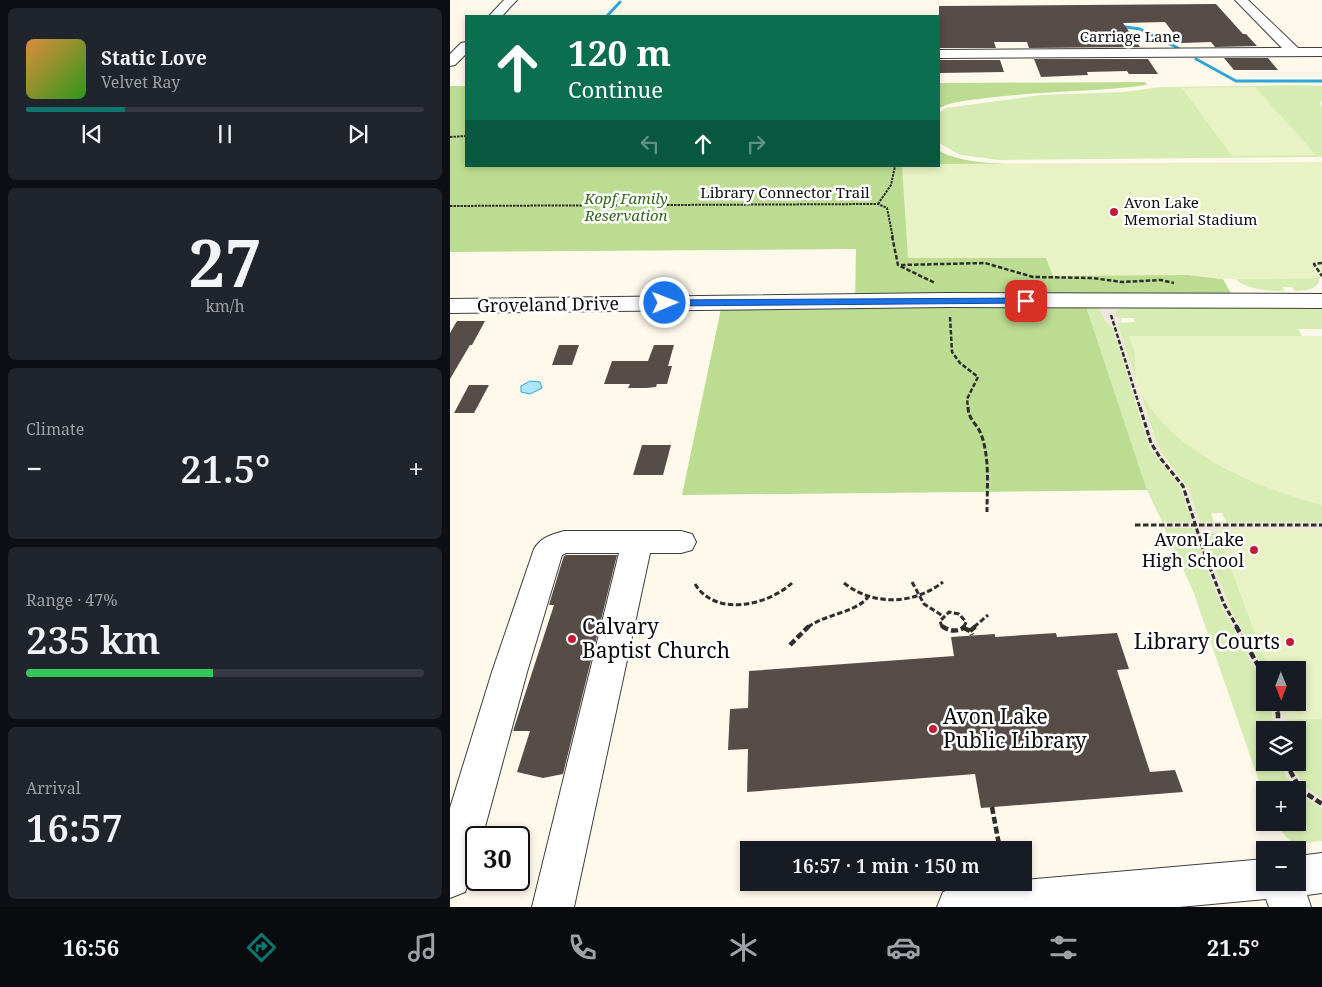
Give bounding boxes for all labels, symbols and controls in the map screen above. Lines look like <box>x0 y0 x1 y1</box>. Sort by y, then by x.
street label: Carriage Lane <box>1080 26 1180 46</box>
text: 120 m <box>568 29 671 76</box>
icon: ahead <box>485 35 550 100</box>
text: Static Love <box>101 45 207 71</box>
text: Velvet Ray <box>101 71 180 93</box>
text: Continue <box>568 74 663 104</box>
icon: previous <box>78 120 106 148</box>
icon: pause <box>211 120 239 148</box>
icon: next <box>344 120 372 148</box>
icon: left <box>636 130 664 158</box>
icon: ahead <box>689 130 717 158</box>
icon: right <box>742 130 770 158</box>
street label: Library Connector Trail <box>700 182 870 202</box>
park label: Kopf Family Reservation <box>583 188 668 225</box>
place label: Avon Lake Memorial Stadium <box>1124 192 1257 229</box>
marker: Avon Lake Memorial Stadium <box>1108 206 1120 218</box>
text: 27 <box>188 218 262 306</box>
position arrow <box>638 276 690 328</box>
pin <box>1005 280 1047 322</box>
icon: arrive <box>1012 287 1040 315</box>
street label: Groveland Drive <box>477 291 619 317</box>
text: km/h <box>205 295 245 317</box>
text: Climate <box>26 418 84 440</box>
text: 21.5° <box>180 442 270 494</box>
text: − <box>26 449 42 487</box>
text: + <box>408 449 424 487</box>
place label: Avon Lake High School <box>1142 527 1244 572</box>
marker: Avon Lake High School <box>1248 544 1260 556</box>
text: Range · 47% <box>26 589 118 611</box>
place label: Calvary Baptist Church <box>582 612 730 664</box>
text: 235 km <box>26 613 160 665</box>
place label: Library Courts <box>1134 627 1280 655</box>
marker: Calvary Baptist Church <box>566 633 578 645</box>
marker: Library Courts <box>1284 636 1296 648</box>
north arrow <box>1256 661 1306 711</box>
map controls <box>1256 661 1306 891</box>
place label: Avon Lake Public Library <box>943 702 1087 754</box>
button: layers <box>1256 721 1306 771</box>
marker: Avon Lake Public Library <box>927 723 939 735</box>
text: Arrival <box>26 777 81 799</box>
button: + <box>1256 781 1306 831</box>
text: 16:57 <box>26 801 123 853</box>
speed limit sign: 30 <box>465 826 530 891</box>
button: − <box>1256 841 1306 891</box>
text: 16:57 · 1 min · 150 m <box>792 853 980 879</box>
icon: directions <box>244 930 279 965</box>
icon: music <box>405 930 440 965</box>
icon: phone <box>565 930 600 965</box>
icon: climate <box>726 930 761 965</box>
icon: car <box>886 930 921 965</box>
icon: filters <box>1046 930 1081 965</box>
text: 16:56 <box>63 932 119 962</box>
text: 21.5° <box>1207 932 1259 962</box>

